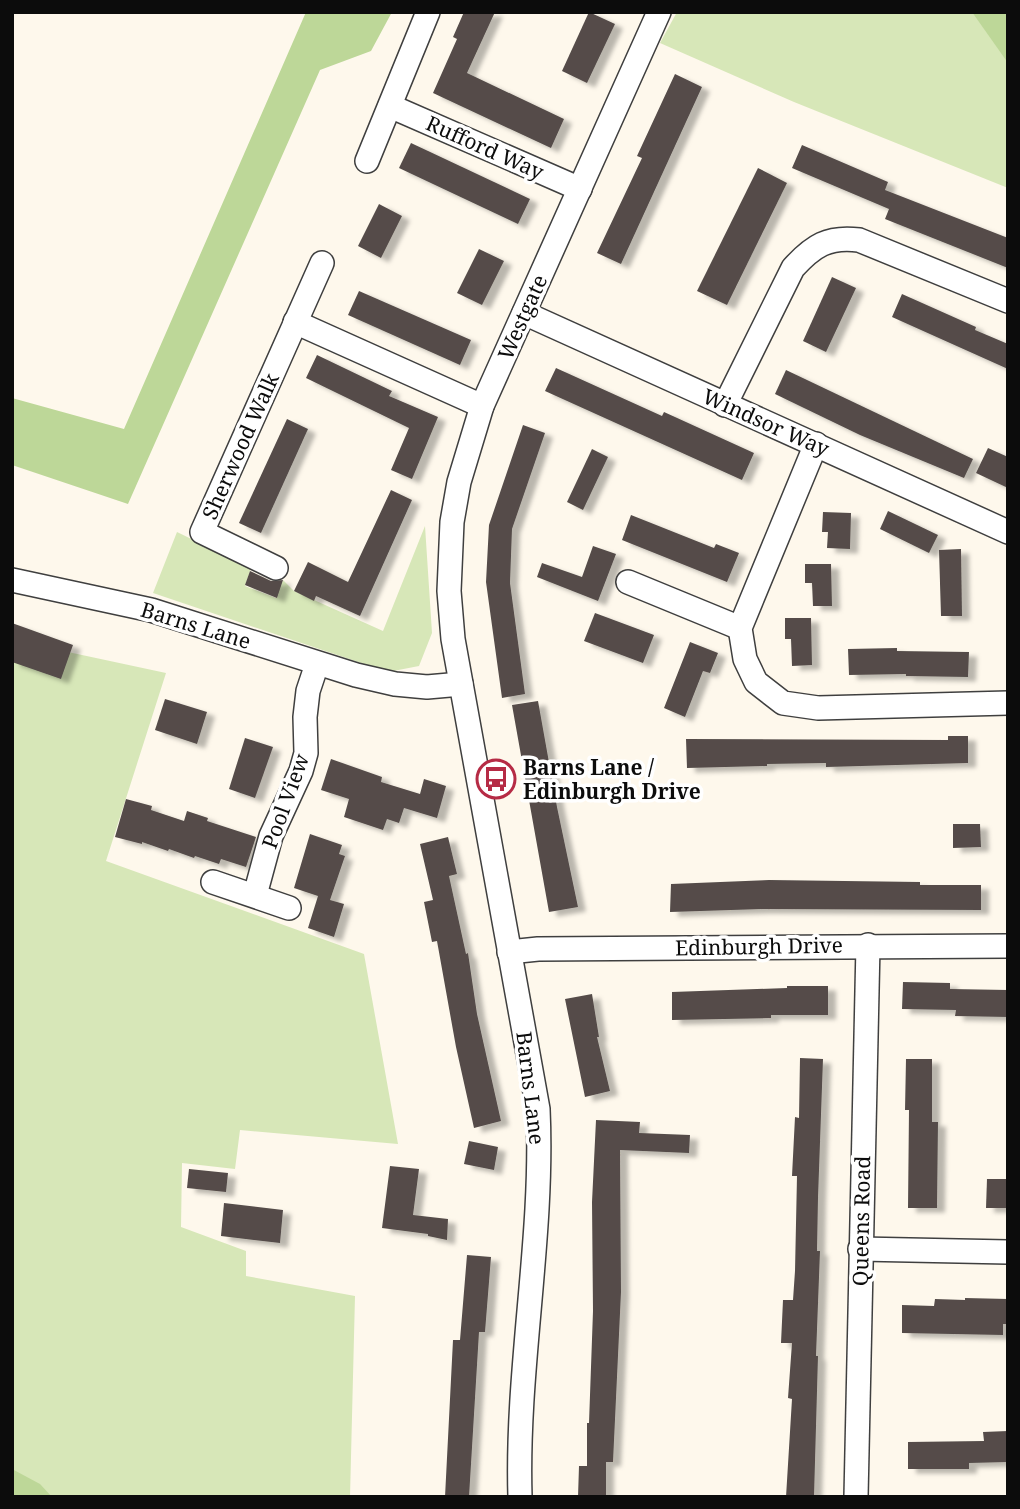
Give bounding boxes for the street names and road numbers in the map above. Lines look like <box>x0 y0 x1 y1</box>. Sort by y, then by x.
street label: Rufford Way <box>422 109 548 185</box>
street label: Westgate <box>491 270 553 364</box>
street label: Sherwood Walk <box>195 368 285 524</box>
street label: Windsor Way <box>698 382 834 462</box>
street label: Barns Lane <box>138 595 254 655</box>
street label: Pool View <box>255 749 315 852</box>
street label: Edinburgh Drive <box>675 931 843 961</box>
street label: Barns Lane <box>510 1030 552 1146</box>
street label: Queens Road <box>846 1155 876 1286</box>

